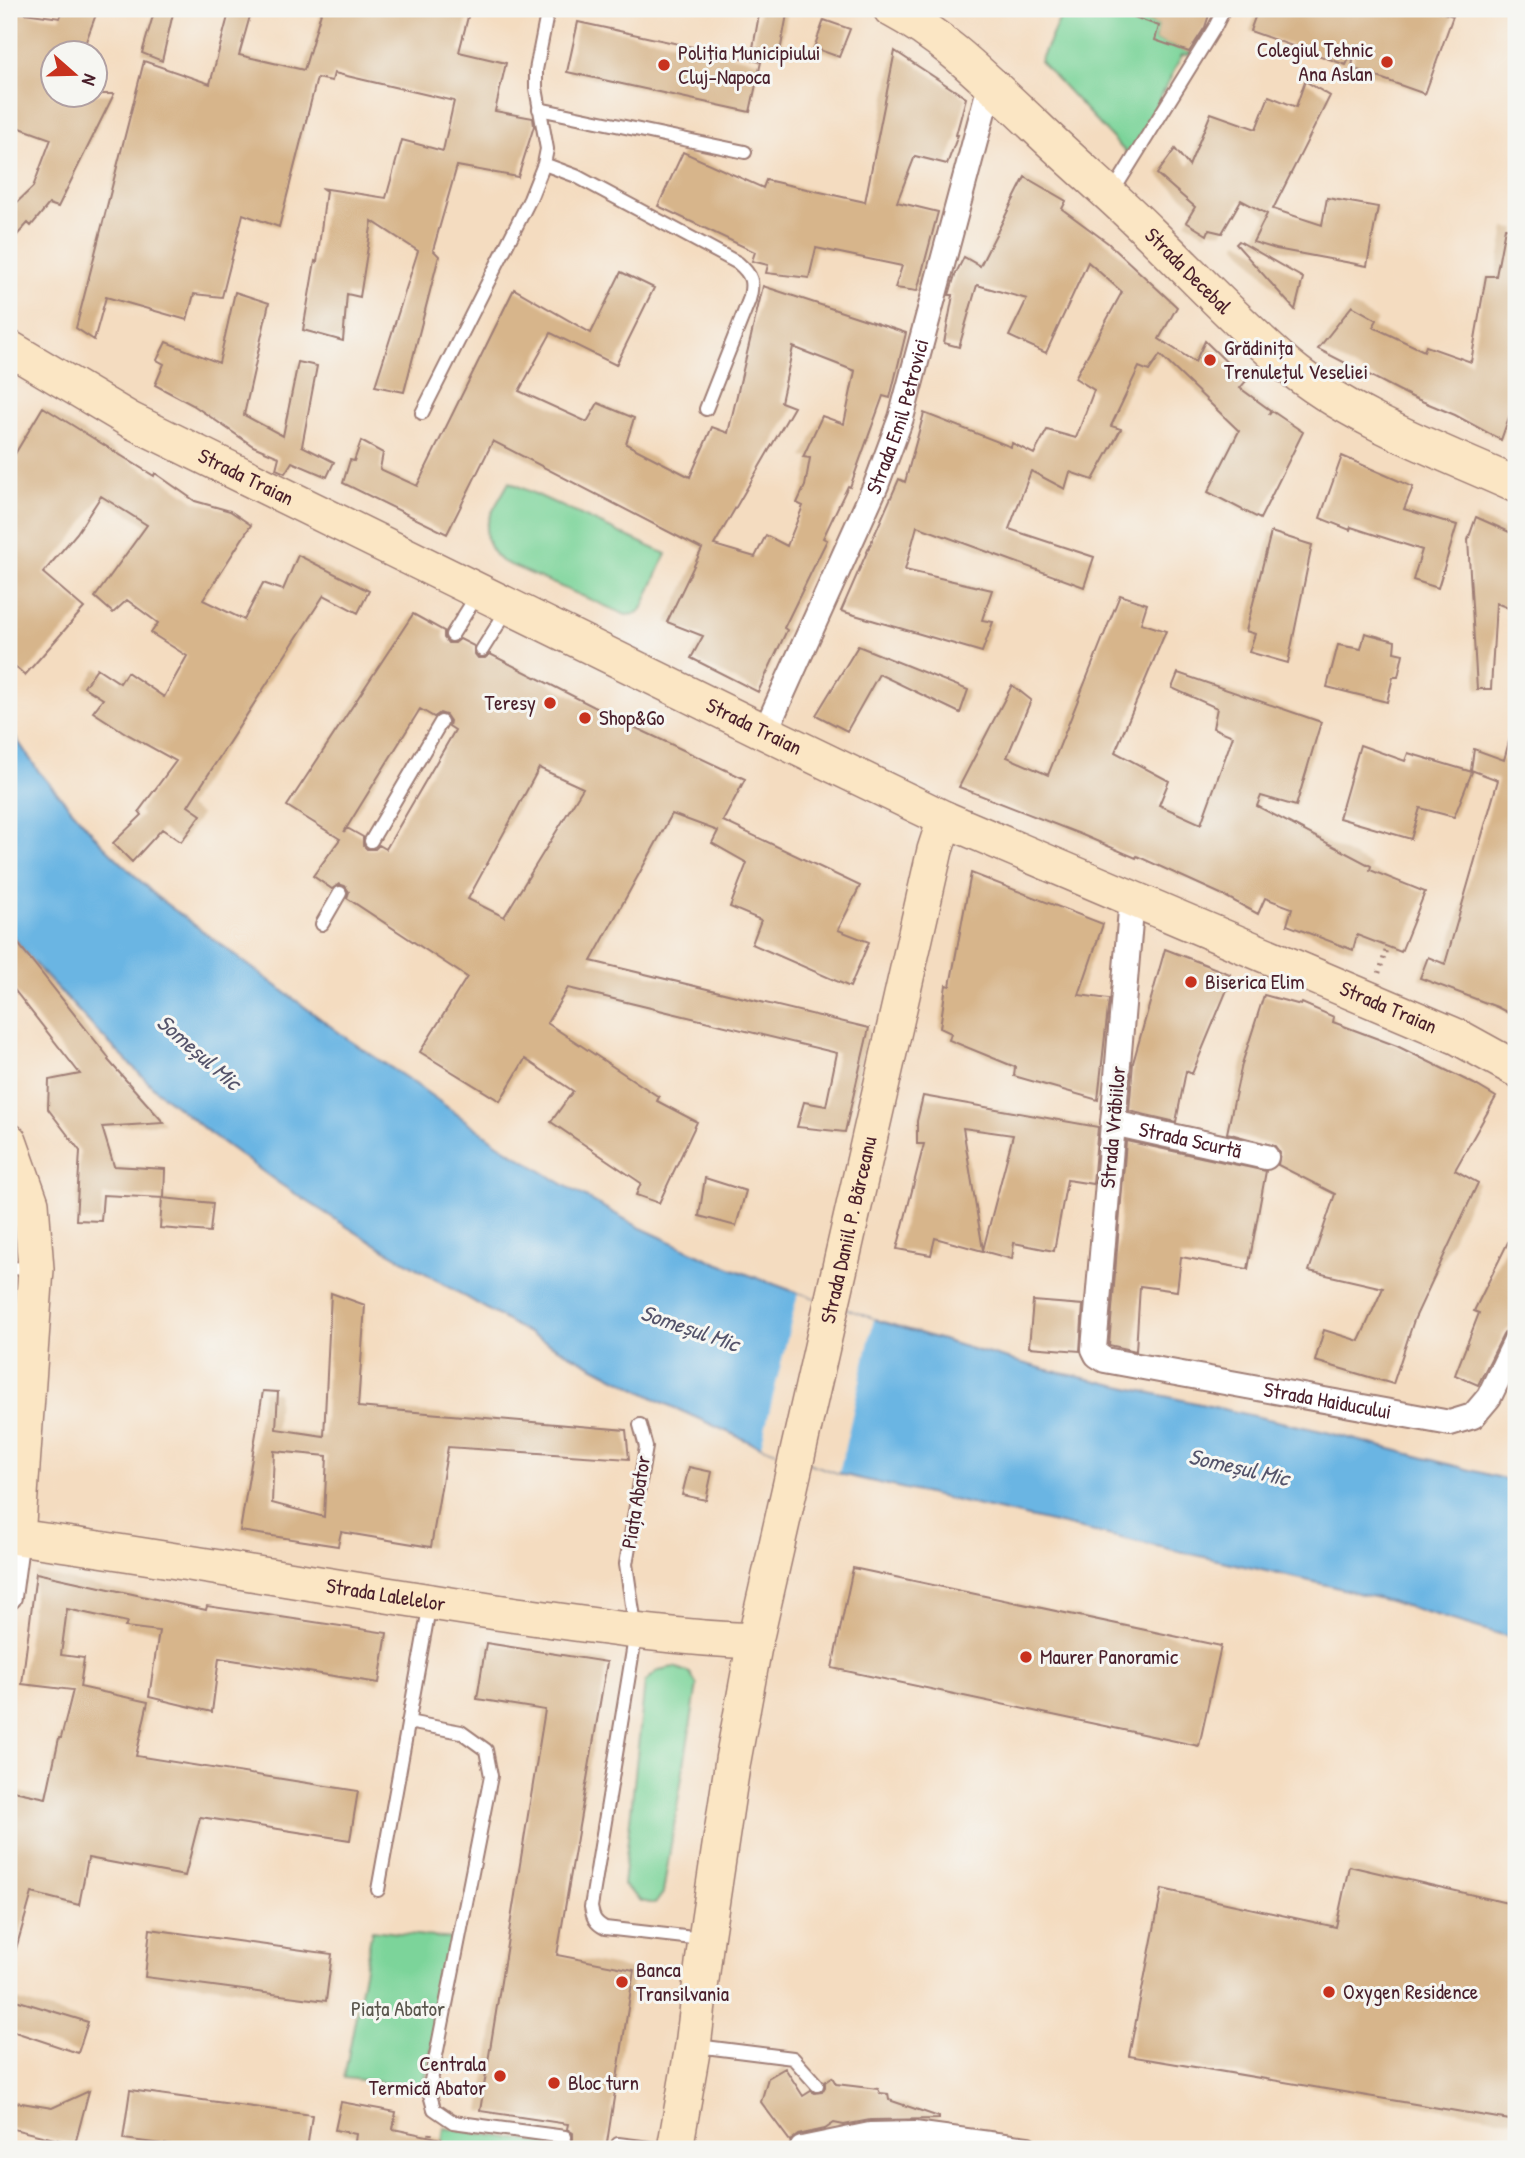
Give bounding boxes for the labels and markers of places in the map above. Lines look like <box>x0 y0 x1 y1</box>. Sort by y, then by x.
place label: Colegiul Tehnic Ana Aslan <box>1257 35 1374 88</box>
place label: Poliția Municipiului Cluj-Napoca <box>678 38 821 91</box>
marker: Colegiul Tehnic Ana Aslan <box>1379 54 1395 70</box>
marker: Poliția Municipiului Cluj-Napoca <box>656 57 672 73</box>
place label: Grădinița Trenulețul Veseliei <box>1224 333 1368 386</box>
marker: Grădinița Trenulețul Veseliei <box>1202 352 1218 368</box>
place label: Teresy <box>484 688 536 717</box>
marker: Teresy <box>542 695 558 711</box>
place label: Shop&Go <box>599 703 665 732</box>
marker: Shop&Go <box>577 710 593 726</box>
place label: Biserica Elim <box>1205 967 1305 996</box>
marker: Biserica Elim <box>1183 974 1199 990</box>
place label: Maurer Panoramic <box>1040 1642 1179 1671</box>
marker: Maurer Panoramic <box>1018 1649 1034 1665</box>
place label: Banca Transilvania <box>636 1955 729 2008</box>
marker: Banca Transilvania <box>614 1974 630 1990</box>
place label: Oxygen Residence <box>1343 1977 1478 2006</box>
marker: Oxygen Residence <box>1321 1984 1337 2000</box>
place label: Centrala Termică Abator <box>369 2049 486 2102</box>
marker: Centrala Termică Abator <box>492 2068 508 2084</box>
place label: Bloc turn <box>568 2068 639 2097</box>
marker: Bloc turn <box>546 2075 562 2091</box>

